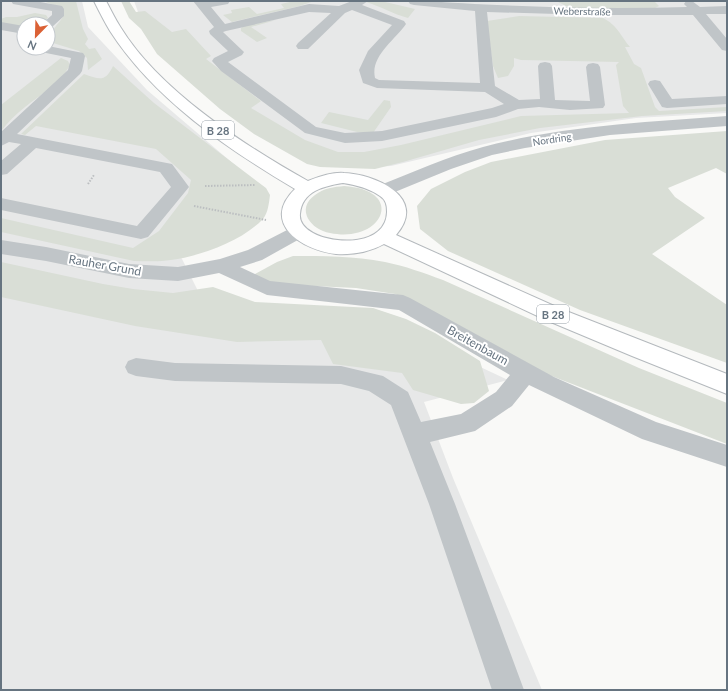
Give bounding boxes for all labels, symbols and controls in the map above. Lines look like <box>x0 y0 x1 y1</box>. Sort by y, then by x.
street label: Weberstraße <box>553 5 611 17</box>
north arrow <box>16 16 56 56</box>
text: N <box>25 38 38 53</box>
road number: B 28 <box>202 121 234 139</box>
street label: Nordring <box>532 130 572 148</box>
street label: Rauher Grund <box>68 251 142 279</box>
road number: B 28 <box>537 305 569 323</box>
street label: Breitenbaum <box>445 322 511 368</box>

